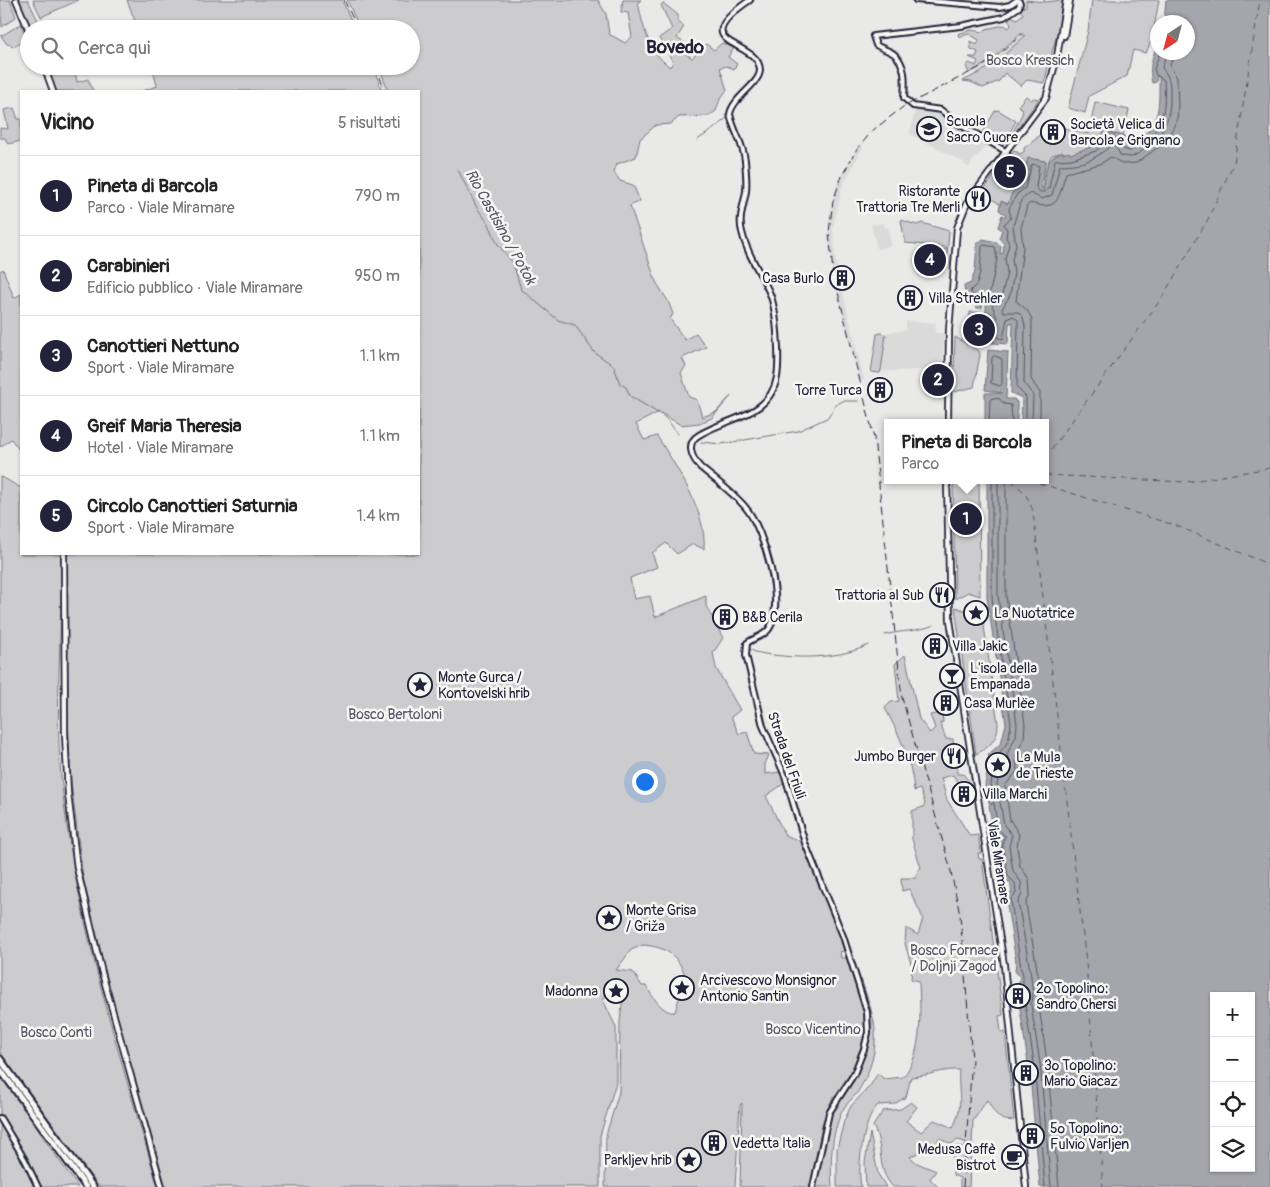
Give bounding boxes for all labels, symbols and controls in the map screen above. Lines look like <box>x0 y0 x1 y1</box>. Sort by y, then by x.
north arrow <box>1150 15 1195 60</box>
search box <box>20 20 420 75</box>
icon: search <box>38 34 66 62</box>
district label: Bovedo <box>646 35 705 59</box>
text: Cerca qui <box>78 36 150 60</box>
park label: Bosco Kressich <box>986 52 1074 69</box>
text: Vicino <box>40 109 94 136</box>
text: 5 risultati <box>338 113 400 133</box>
place label: Scuola Sacro Cuore <box>946 113 1018 146</box>
school or university icon: Scuola Sacro Cuore <box>916 116 942 142</box>
place label: Società Velica di Barcola e Grignano <box>1070 116 1181 149</box>
building icon: Società Velica di Barcola e Grignano <box>1040 119 1066 145</box>
pin: 5 <box>994 153 1026 191</box>
water label: Rio Castisino / Potok <box>461 166 541 290</box>
text: Pineta di Barcola <box>87 174 218 198</box>
place label: Ristorante Trattoria Tre Merli <box>856 183 961 216</box>
text: 1 <box>53 186 59 206</box>
text: 790 m <box>355 186 400 206</box>
restaurant icon: Ristorante Trattoria Tre Merli <box>965 186 991 212</box>
text: Parco · Viale Miramare <box>87 198 235 218</box>
pin: 4 <box>914 241 946 279</box>
text: Carabinieri <box>87 254 169 278</box>
building icon: Casa Burlo <box>829 265 855 291</box>
text: 2 <box>52 266 60 286</box>
text: 950 m <box>354 266 400 286</box>
place label: Casa Burlo <box>762 270 824 287</box>
text: Edificio pubblico · Viale Miramare <box>87 278 303 298</box>
building icon: Villa Strehler <box>897 285 923 311</box>
place label: Villa Strehler <box>928 290 1002 307</box>
pin: 3 <box>963 311 995 349</box>
text: Canottieri Nettuno <box>87 334 239 358</box>
text: 3 <box>52 346 60 366</box>
text: 1.1 km <box>360 346 400 366</box>
text: Sport · Viale Miramare <box>87 358 234 378</box>
pin: 2 <box>922 361 954 399</box>
building icon: Torre Turca <box>867 377 893 403</box>
place label: Torre Turca <box>795 382 862 399</box>
text: Greif Maria Theresia <box>87 414 242 438</box>
popup <box>884 419 1049 484</box>
text: 4 <box>51 426 61 446</box>
text: 1.1 km <box>360 426 400 446</box>
text: Pineta di Barcola <box>901 430 1032 454</box>
text: Hotel · Viale Miramare <box>87 438 233 458</box>
text: Parco <box>901 454 939 474</box>
text: Circolo Canottieri Saturnia <box>87 494 298 518</box>
pin: 1 <box>950 500 982 538</box>
text: 5 <box>52 506 60 526</box>
text: 1.4 km <box>357 506 400 526</box>
text: Sport · Viale Miramare <box>87 518 234 538</box>
restaurant icon: Trattoria al Sub <box>929 582 955 608</box>
place label: Trattoria al Sub <box>835 587 924 604</box>
place icon: La Nuotatrice <box>963 600 989 626</box>
building icon: B&B Cerila <box>712 604 738 630</box>
place label: La Nuotatrice <box>994 605 1074 622</box>
place label: B&B Cerila <box>742 609 803 626</box>
building icon: Villa Jakic <box>922 633 948 659</box>
place label: Villa Jakic <box>952 638 1008 655</box>
place label: L'isola della Empanada <box>970 660 1037 693</box>
bar icon: L'isola della Empanada <box>939 663 965 689</box>
place label: Monte Gurca / Kontovelski hrib <box>438 669 530 702</box>
place icon: Monte Gurca / Kontovelski hrib <box>407 672 433 698</box>
building icon: Casa Murlëe <box>933 690 959 716</box>
place label: Casa Murlëe <box>964 695 1035 712</box>
park label: Bosco Bertoloni <box>348 706 442 723</box>
street label: Strada del Friuli <box>764 709 810 801</box>
restaurant icon: Jumbo Burger <box>941 743 967 769</box>
place label: Jumbo Burger <box>854 748 936 765</box>
place label: La Mula de Trieste <box>1016 749 1074 782</box>
place icon: La Mula de Trieste <box>985 752 1011 778</box>
your location <box>632 769 658 795</box>
building icon: Villa Marchi <box>951 781 977 807</box>
place label: Villa Marchi <box>982 786 1047 803</box>
street label: Viale Miramare <box>983 819 1014 906</box>
place label: Monte Grisa / Griža <box>626 902 696 935</box>
place icon: Monte Grisa / Griža <box>596 905 622 931</box>
park label: Bosco Fornace / Doljnji Zagod <box>910 942 998 975</box>
place label: Arcivescovo Monsignor Antonio Santin <box>700 972 837 1005</box>
place icon: Arcivescovo Monsignor Antonio Santin <box>669 975 695 1001</box>
place icon: Madonna <box>603 978 629 1004</box>
place label: 2º Topolino: Sandro Chersi <box>1036 980 1117 1013</box>
place label: Madonna <box>545 983 598 1000</box>
building icon: 2º Topolino: Sandro Chersi <box>1005 983 1031 1009</box>
map controls <box>1210 992 1255 1172</box>
button: + <box>1210 992 1255 1037</box>
park label: Bosco Vicentino <box>765 1021 861 1038</box>
park label: Bosco Conti <box>20 1024 92 1041</box>
button: − <box>1210 1037 1255 1082</box>
place label: 3º Topolino: Mario Giacaz <box>1044 1057 1118 1090</box>
building icon: 3º Topolino: Mario Giacaz <box>1013 1060 1039 1086</box>
button: locate <box>1210 1082 1255 1127</box>
place label: 5º Topolino: Fulvio Varljen <box>1050 1120 1129 1153</box>
building icon: 5º Topolino: Fulvio Varljen <box>1019 1123 1045 1149</box>
button: layers <box>1210 1127 1255 1172</box>
building icon: Vedetta Italia <box>701 1130 727 1156</box>
place label: Vedetta Italia <box>732 1135 810 1152</box>
place label: Medusa Caffè Bistrot <box>918 1141 996 1174</box>
cafe icon: Medusa Caffè Bistrot <box>1001 1144 1027 1170</box>
place icon: Parkljev hrib <box>676 1147 702 1173</box>
place label: Parkljev hrib <box>604 1152 672 1169</box>

